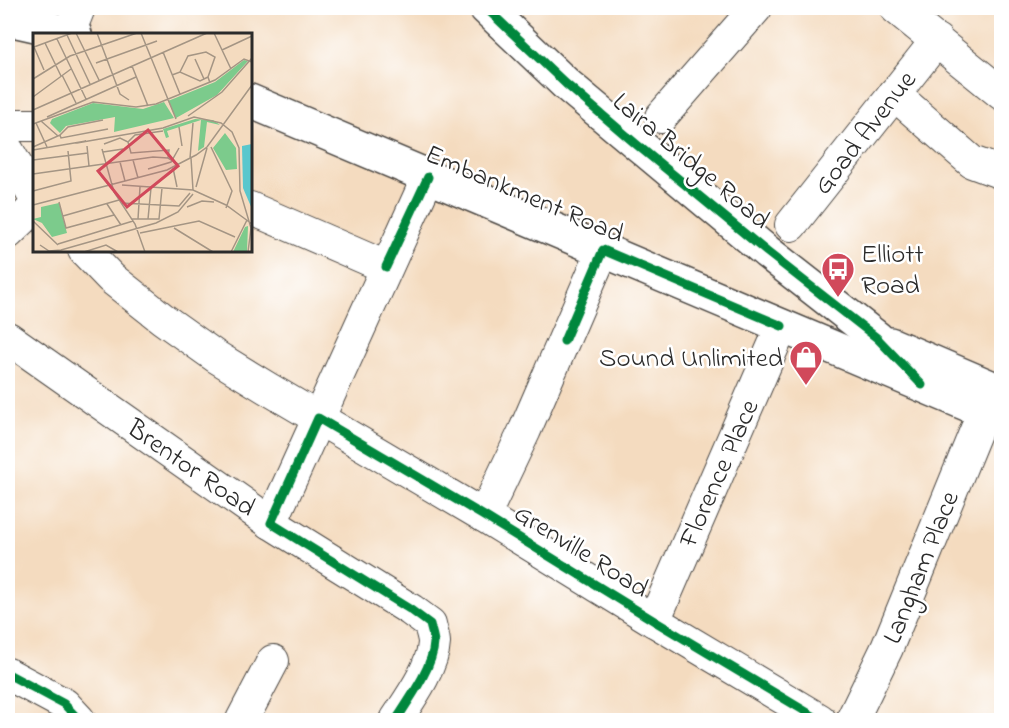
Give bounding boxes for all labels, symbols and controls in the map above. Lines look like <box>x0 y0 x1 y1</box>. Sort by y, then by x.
inset map <box>33 33 252 252</box>
street label: Goad Avenue <box>805 62 928 204</box>
street label: Laira Bridge Road <box>603 84 778 240</box>
street label: Embankment Road <box>419 136 629 255</box>
place label: Elliott Road <box>861 236 923 306</box>
bus stop icon: Elliott Road <box>820 251 856 298</box>
shop icon: Sound Unlimited <box>788 339 824 386</box>
place label: Sound Unlimited <box>599 340 783 379</box>
street label: Florence Place <box>670 393 771 555</box>
street label: Brentor Road <box>118 410 263 528</box>
street label: Langham Place <box>874 485 971 650</box>
street label: Grenville Road <box>506 495 656 609</box>

